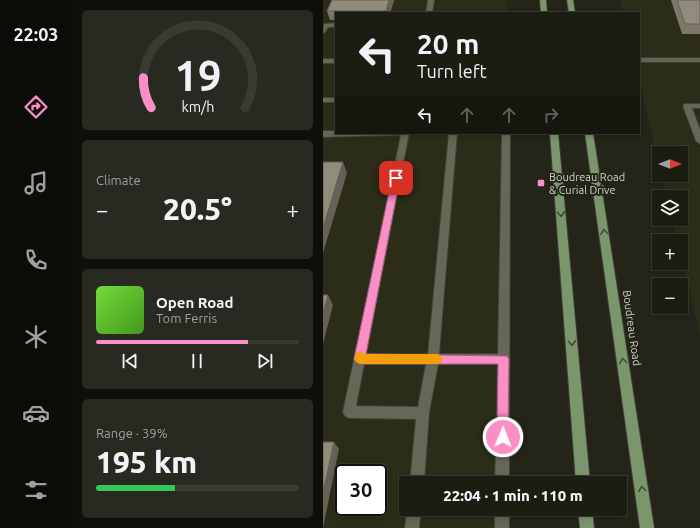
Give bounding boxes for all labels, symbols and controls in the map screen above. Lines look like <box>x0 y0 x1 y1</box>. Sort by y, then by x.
text: 22:03 <box>13 24 59 44</box>
icon: left <box>351 28 403 80</box>
text: 20 m <box>417 28 479 59</box>
text: 19 <box>174 52 221 99</box>
text: Turn left <box>417 61 487 81</box>
icon: directions <box>22 93 50 121</box>
text: km/h <box>181 98 214 114</box>
icon: left <box>414 104 436 126</box>
icon: ahead <box>456 104 478 126</box>
icon: ahead <box>498 104 520 126</box>
icon: right <box>540 104 562 126</box>
north arrow <box>652 146 688 182</box>
map controls <box>652 146 688 314</box>
pin <box>379 161 413 195</box>
icon: arrive <box>385 167 407 189</box>
icon: music <box>22 169 50 197</box>
place label: Boudreau Road & Curial Drive <box>549 171 625 196</box>
text: Climate <box>96 173 141 187</box>
marker: Boudreau Road & Curial Drive <box>536 178 546 188</box>
button: layers <box>652 190 688 226</box>
text: 20.5° <box>163 192 232 226</box>
text: − <box>96 197 108 222</box>
text: + <box>287 197 299 222</box>
one-way arrow <box>556 211 565 217</box>
one-way arrow <box>600 229 609 235</box>
button: + <box>652 234 688 270</box>
icon: phone <box>22 246 50 274</box>
button: − <box>652 278 688 314</box>
street label: Boudreau Road <box>621 289 643 367</box>
text: Open Road <box>156 294 233 311</box>
text: Tom Ferris <box>156 311 217 325</box>
icon: climate <box>22 323 50 351</box>
one-way arrow <box>567 340 576 346</box>
icon: previous <box>119 350 141 372</box>
icon: pause <box>186 350 208 372</box>
icon: next <box>254 350 276 372</box>
one-way arrow <box>619 358 628 364</box>
icon: car <box>22 399 50 427</box>
position arrow <box>482 416 524 458</box>
text: Range · 39% <box>96 426 168 440</box>
text: 195 km <box>96 445 197 479</box>
speed limit sign: 30 <box>335 464 387 516</box>
icon: filters <box>22 476 50 504</box>
one-way arrow <box>638 486 647 492</box>
text: 22:04 · 1 min · 110 m <box>443 487 583 504</box>

